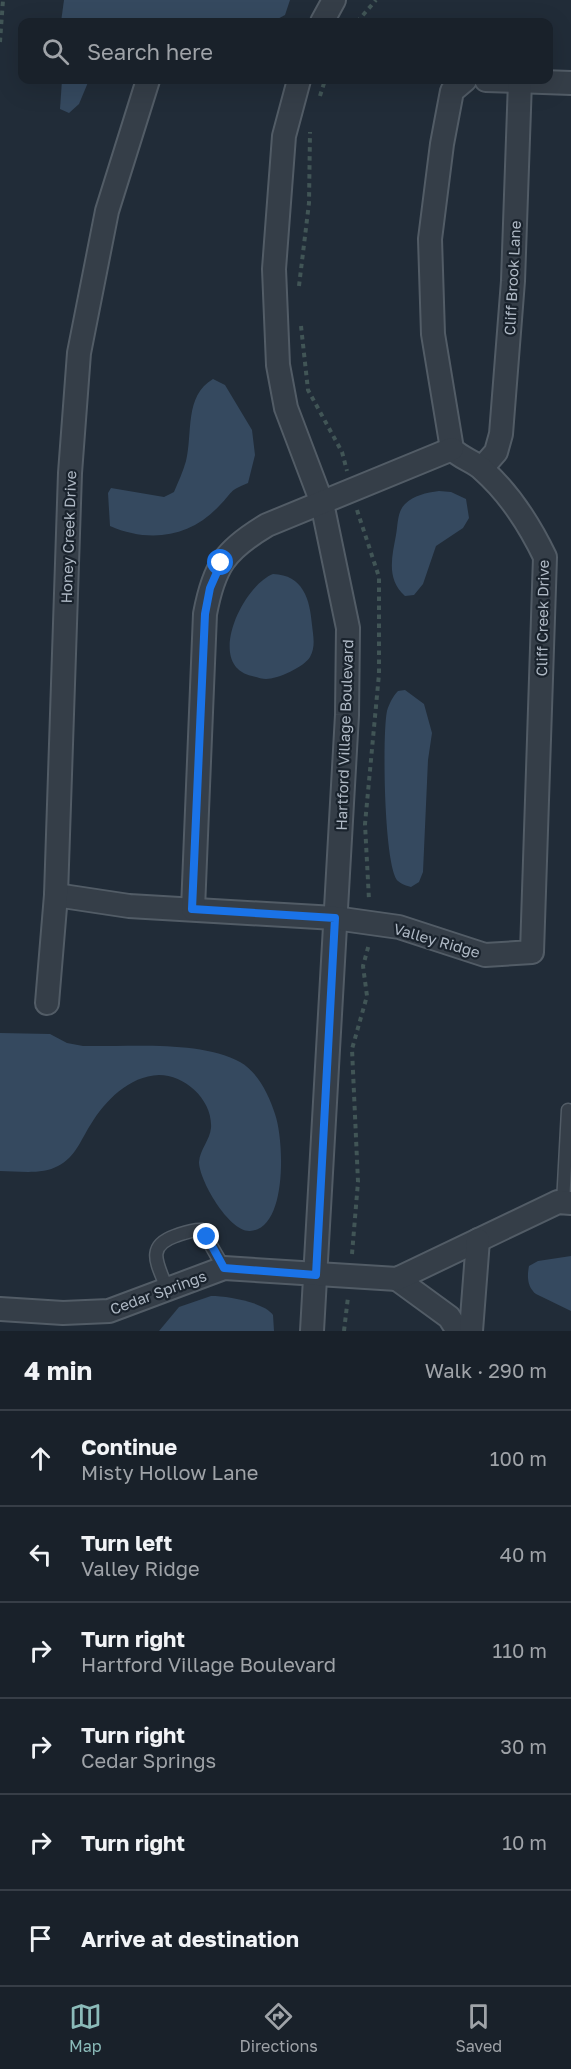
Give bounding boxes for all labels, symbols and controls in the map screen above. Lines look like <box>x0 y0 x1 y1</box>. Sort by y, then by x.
search box <box>18 18 553 84</box>
icon: search <box>39 35 72 68</box>
text: Search here <box>87 38 213 65</box>
street label: Cliff Brook Lane <box>500 220 524 336</box>
street label: Honey Creek Drive <box>57 470 79 604</box>
route start <box>207 549 233 575</box>
street label: Cliff Creek Drive <box>532 559 552 676</box>
street label: Hartford Village Boulevard <box>332 639 356 831</box>
street label: Valley Ridge <box>392 919 483 961</box>
route end <box>193 1223 219 1249</box>
street label: Cedar Springs <box>107 1266 209 1318</box>
text: 4 min <box>24 1355 92 1386</box>
text: Walk · 290 m <box>425 1358 547 1382</box>
text: Continue <box>81 1433 177 1460</box>
icon: ahead <box>24 1442 57 1475</box>
text: 100 m <box>490 1446 547 1470</box>
text: Misty Hollow Lane <box>81 1460 258 1484</box>
text: Turn left <box>81 1529 172 1556</box>
icon: left <box>24 1538 57 1571</box>
text: 40 m <box>500 1542 547 1566</box>
text: Valley Ridge <box>81 1556 200 1580</box>
text: Turn right <box>81 1625 185 1652</box>
icon: right <box>24 1634 57 1667</box>
text: 110 m <box>493 1638 547 1662</box>
text: Hartford Village Boulevard <box>81 1652 336 1676</box>
text: Turn right <box>81 1721 185 1748</box>
icon: right <box>24 1730 57 1763</box>
text: 30 m <box>500 1734 547 1758</box>
text: Cedar Springs <box>81 1748 216 1772</box>
icon: right <box>24 1826 57 1859</box>
text: Turn right <box>81 1829 185 1856</box>
text: 10 m <box>502 1830 547 1854</box>
icon: arrive <box>24 1922 57 1955</box>
text: Arrive at destination <box>81 1925 299 1952</box>
tab: Map <box>69 2000 102 2056</box>
tab: Directions <box>240 2000 318 2056</box>
tab: Saved <box>455 2000 502 2056</box>

